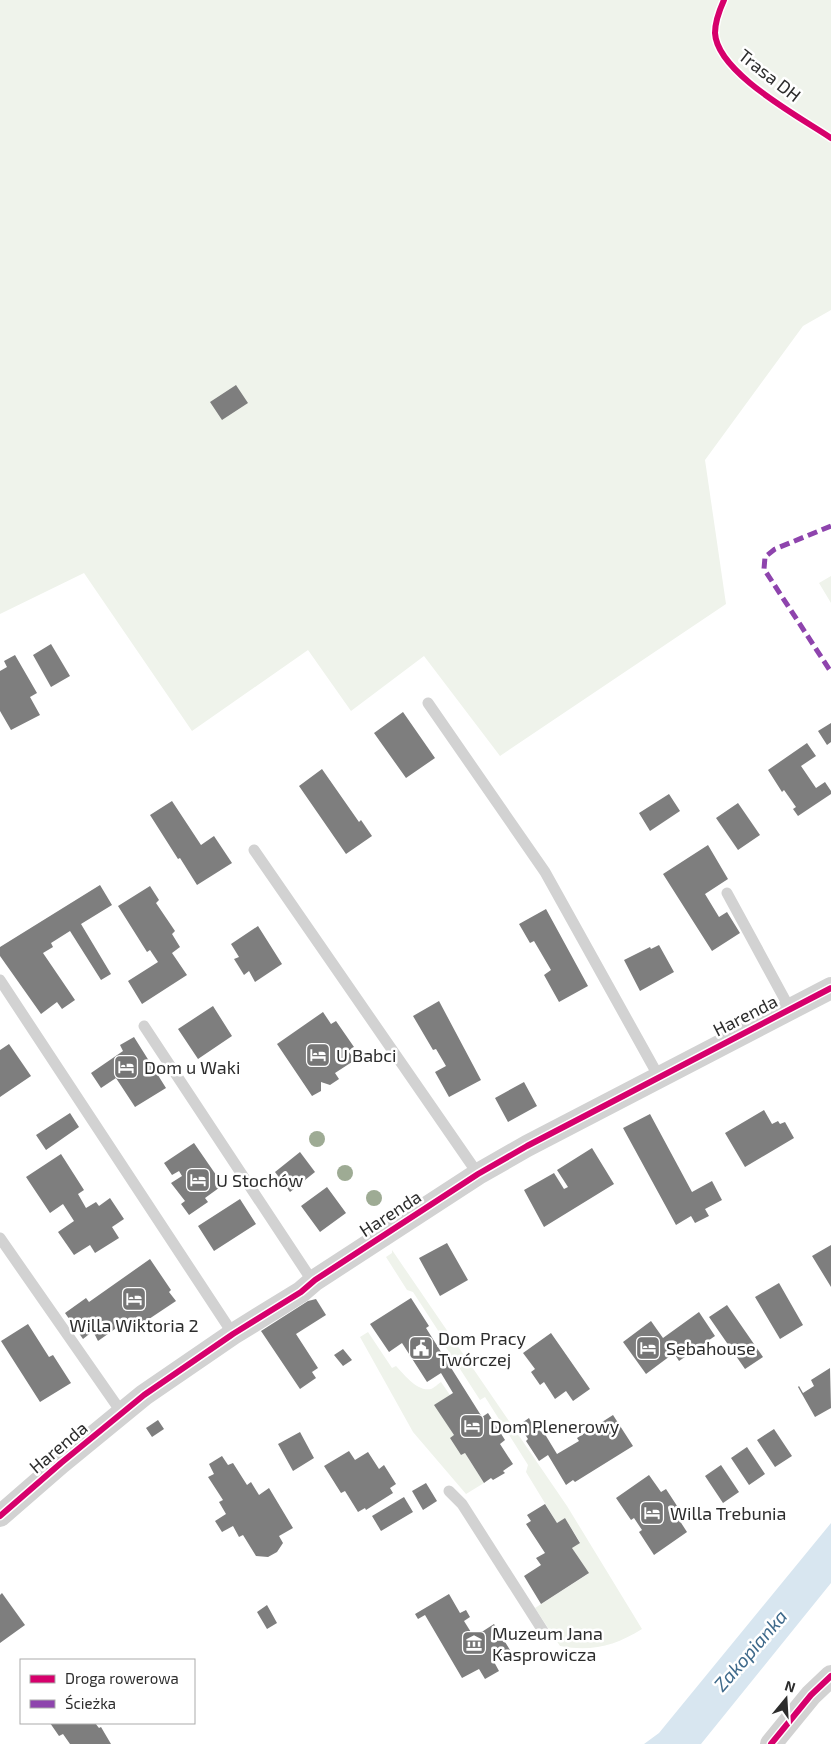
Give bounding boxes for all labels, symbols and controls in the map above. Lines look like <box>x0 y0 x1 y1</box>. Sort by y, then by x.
street label: Trasa DH <box>735 44 805 106</box>
street label: Harenda <box>709 989 781 1041</box>
hotel icon: U Babci <box>305 1042 331 1068</box>
place label: U Babci <box>336 1044 397 1066</box>
hotel icon: Dom u Waki <box>113 1054 139 1080</box>
place label: Dom u Waki <box>144 1056 240 1078</box>
hotel icon: U Stochów <box>185 1167 211 1193</box>
place label: U Stochów <box>216 1169 304 1191</box>
street label: Harenda <box>355 1185 425 1241</box>
hotel icon: Willa Wiktoria 2 <box>121 1286 147 1312</box>
place label: Willa Wiktoria 2 <box>69 1314 199 1336</box>
place label: Dom Pracy Twórczej <box>438 1327 526 1370</box>
public building icon: Dom Pracy Twórczej <box>408 1335 434 1361</box>
hotel icon: Sebahouse <box>635 1335 661 1361</box>
place label: Sebahouse <box>666 1337 756 1359</box>
hotel icon: Dom Plenerowy <box>459 1413 485 1439</box>
place label: Dom Plenerowy <box>490 1415 620 1437</box>
street label: Harenda <box>24 1416 92 1478</box>
hotel icon: Willa Trebunia <box>639 1500 665 1526</box>
place label: Willa Trebunia <box>670 1502 786 1524</box>
water label: Zakopianka <box>708 1605 792 1695</box>
place label: Muzeum Jana Kasprowicza <box>492 1622 603 1665</box>
museum icon: Muzeum Jana Kasprowicza <box>461 1630 487 1656</box>
legend <box>20 1659 195 1724</box>
text: Droga rowerowa <box>65 1669 179 1687</box>
north arrow <box>761 1674 811 1724</box>
text: N <box>783 1677 798 1696</box>
text: Ścieżka <box>65 1694 116 1712</box>

